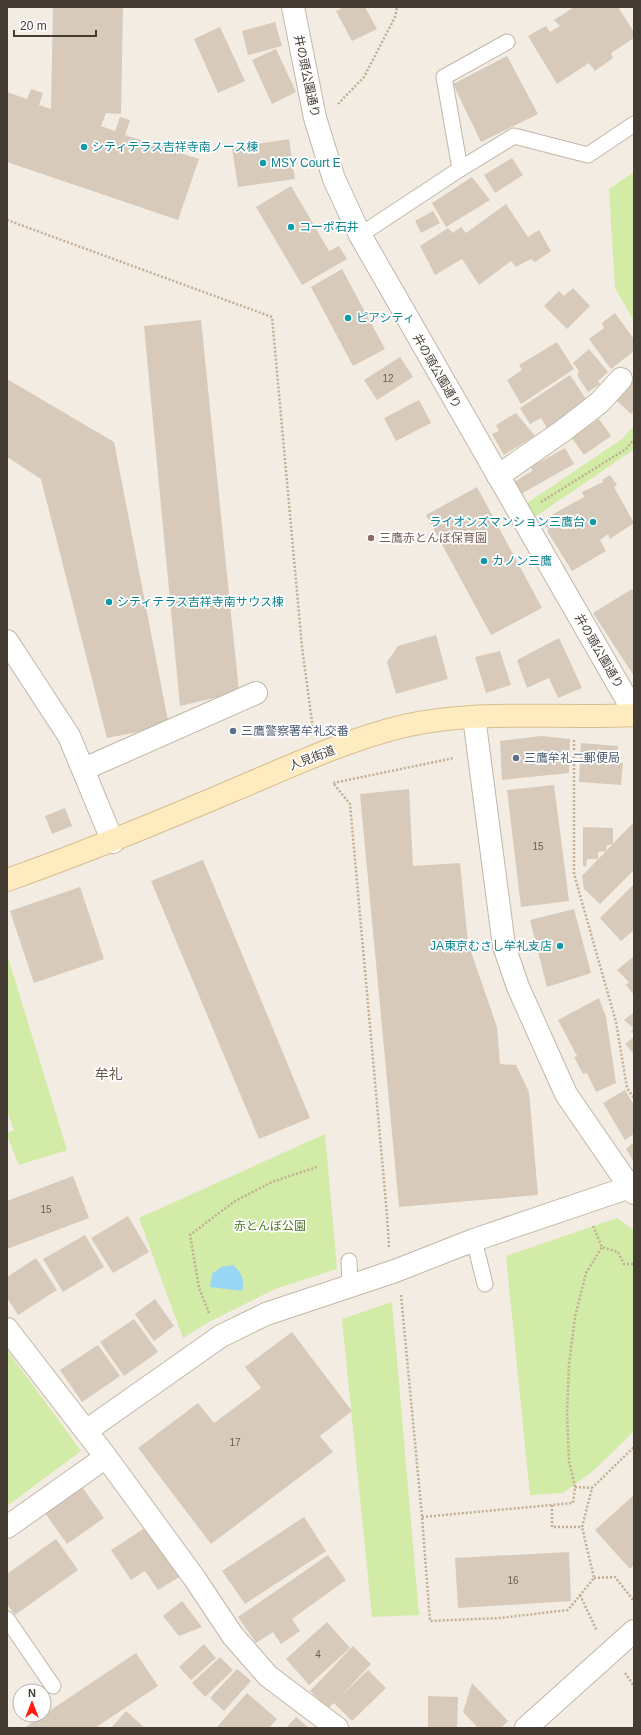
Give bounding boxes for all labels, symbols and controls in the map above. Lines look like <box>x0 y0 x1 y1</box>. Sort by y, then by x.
scale bar <box>14 12 96 38</box>
text: 20 m <box>20 19 47 33</box>
street label: 井の頭公園通り <box>291 33 323 119</box>
place label: シティテラス吉祥寺南ノース棟 <box>92 140 258 154</box>
marker: シティテラス吉祥寺南ノース棟 <box>79 142 89 152</box>
place label: MSY Court E <box>271 156 341 170</box>
marker: MSY Court E <box>258 158 268 168</box>
place label: コーポ石井 <box>299 220 359 234</box>
marker: コーポ石井 <box>286 222 296 232</box>
place label: ピアシティ <box>356 311 415 325</box>
marker: ピアシティ <box>343 313 353 323</box>
street label: 井の頭公園通り <box>410 331 464 411</box>
house number: 12 <box>382 373 394 384</box>
place label: ライオンズマンション三鷹台 <box>429 515 585 529</box>
marker: ライオンズマンション三鷹台 <box>588 517 598 527</box>
place label: 三鷹赤とんぼ保育園 <box>379 531 487 545</box>
marker: 三鷹赤とんぼ保育園 <box>366 533 376 543</box>
place label: カノン三鷹 <box>492 554 552 568</box>
marker: カノン三鷹 <box>479 556 489 566</box>
place label: シティテラス吉祥寺南サウス棟 <box>117 595 284 609</box>
marker: シティテラス吉祥寺南サウス棟 <box>104 597 114 607</box>
street label: 井の頭公園通り <box>572 611 626 691</box>
place label: 三鷹警察署牟礼交番 <box>241 724 349 738</box>
marker: 三鷹警察署牟礼交番 <box>228 726 238 736</box>
street label: 人見街道 <box>287 743 337 773</box>
place label: 三鷹牟礼二郵便局 <box>524 751 620 765</box>
marker: 三鷹牟礼二郵便局 <box>511 753 521 763</box>
house number: 15 <box>532 841 544 852</box>
place label: JA東京むさし牟礼支店 <box>430 939 552 953</box>
marker: JA東京むさし牟礼支店 <box>555 941 565 951</box>
district label: 牟礼 <box>95 1066 123 1082</box>
house number: 15 <box>40 1204 52 1215</box>
park label: 赤とんぼ公園 <box>234 1219 306 1233</box>
house number: 17 <box>229 1437 241 1448</box>
house number: 16 <box>507 1575 519 1586</box>
house number: 4 <box>315 1649 321 1660</box>
north arrow <box>12 1683 52 1723</box>
text: N <box>28 1687 36 1699</box>

